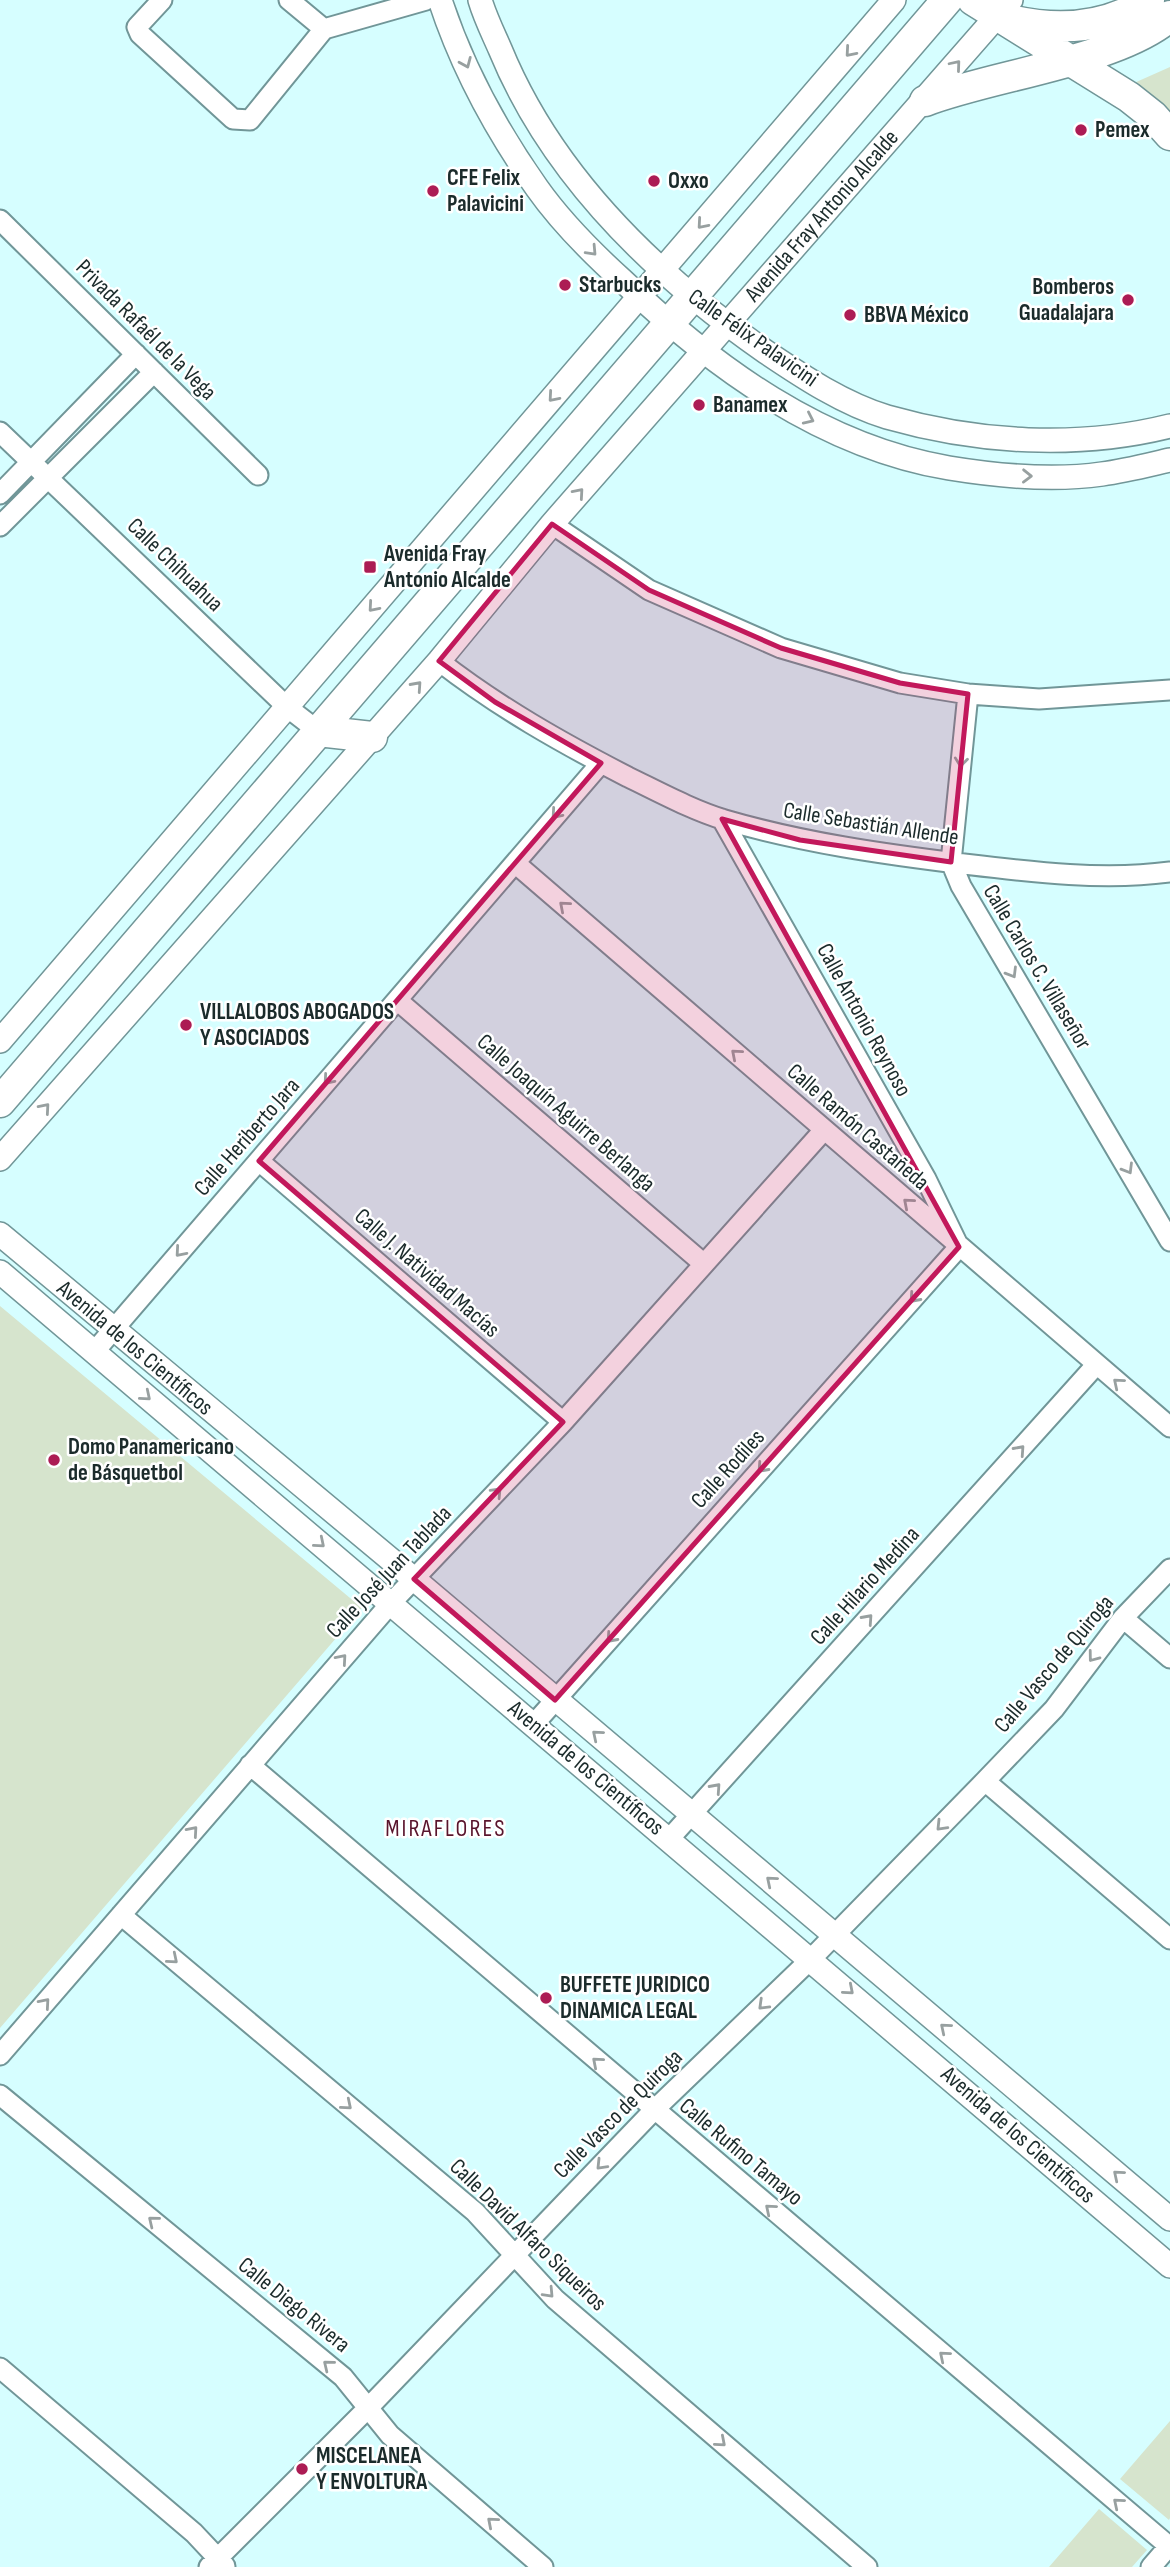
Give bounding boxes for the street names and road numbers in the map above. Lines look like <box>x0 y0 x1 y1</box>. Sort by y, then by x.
street label: Avenida Fray Antonio Alcalde <box>738 124 905 308</box>
street label: Privada Rafaél de la Vega <box>70 254 222 406</box>
street label: Calle Félix Palavicini <box>683 283 823 393</box>
street label: Calle Chihuahua <box>121 512 229 618</box>
street label: Calle Sebastián Allende <box>781 796 961 852</box>
street label: Calle Carlos C. Villaseñor <box>977 879 1098 1055</box>
street label: Calle Antonio Reynoso <box>810 939 918 1101</box>
street label: Calle Joaquín Aguirre Berlanga <box>471 1028 661 1198</box>
street label: Calle Ramón Castañeda <box>781 1058 935 1196</box>
street label: Calle Heriberto Jara <box>188 1072 306 1202</box>
street label: Calle J. Natividad Macías <box>349 1202 505 1344</box>
street label: Avenida de los Científicos <box>51 1274 219 1421</box>
street label: Calle Rodiles <box>685 1424 771 1514</box>
street label: Calle José Juan Tablada <box>320 1500 458 1644</box>
street label: Calle Hilario Medina <box>805 1521 925 1651</box>
street label: Calle Vasco de Quiroga <box>988 1589 1120 1739</box>
street label: Avenida de los Científicos <box>502 1694 670 1841</box>
street label: Calle Vasco de Quiroga <box>548 2044 688 2184</box>
street label: Avenida de los Científicos <box>934 2060 1101 2210</box>
street label: Calle Rufino Tamayo <box>673 2092 809 2212</box>
street label: Calle David Alfaro Siqueiros <box>444 2153 612 2317</box>
street label: Calle Diego Rivera <box>232 2251 356 2359</box>

